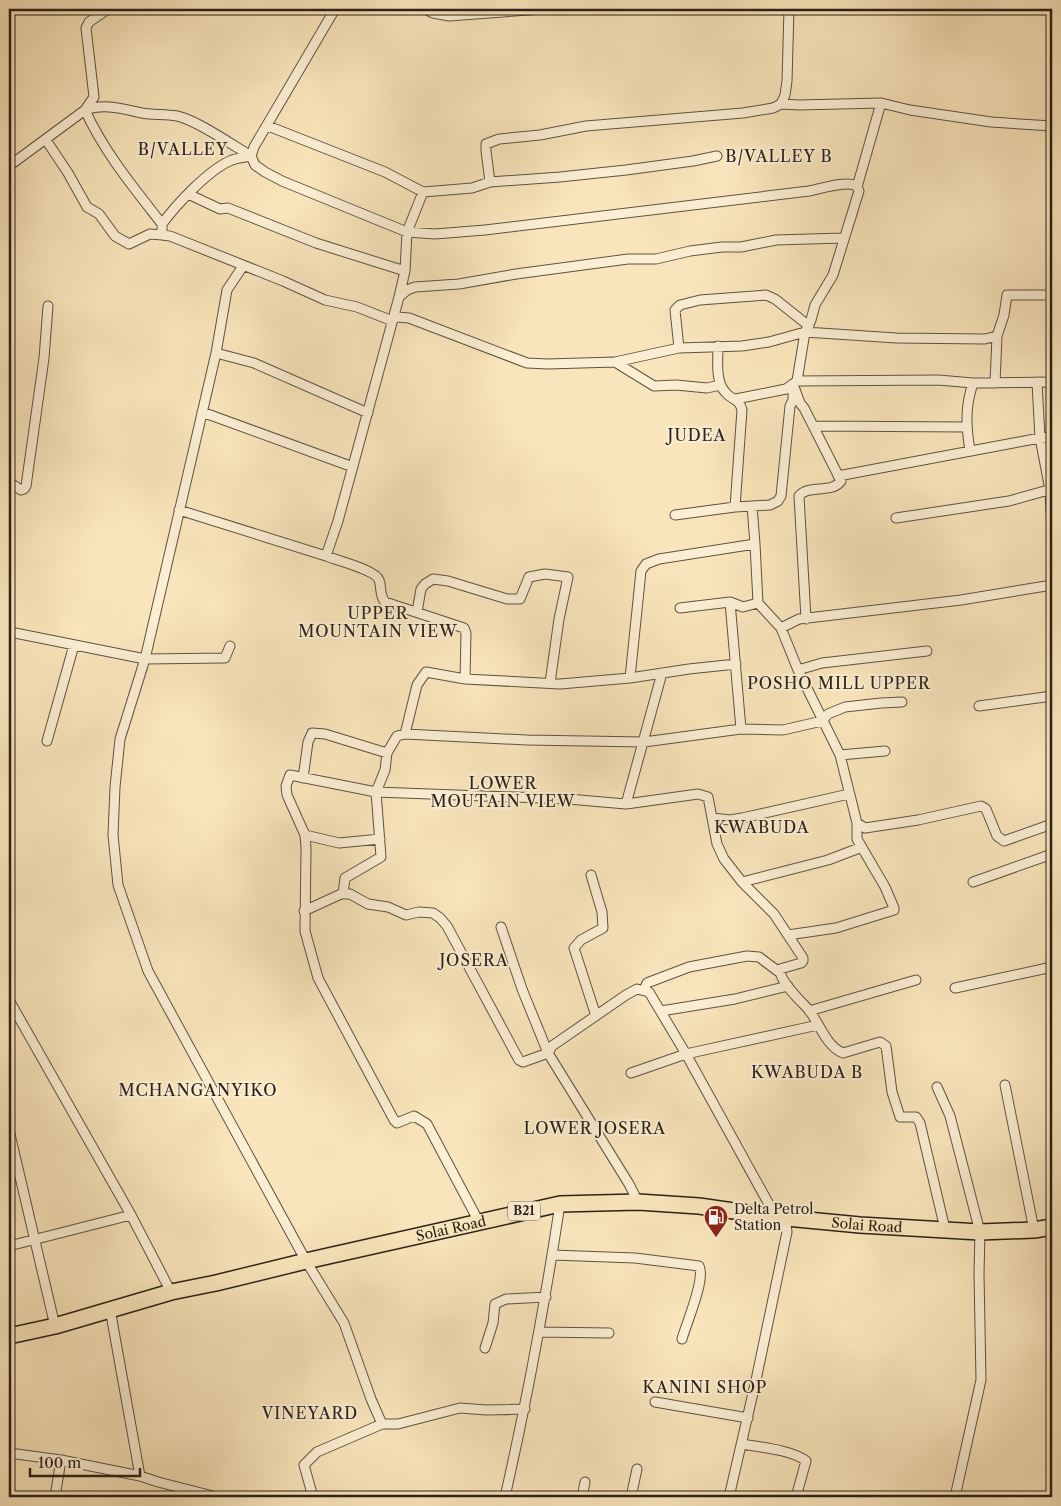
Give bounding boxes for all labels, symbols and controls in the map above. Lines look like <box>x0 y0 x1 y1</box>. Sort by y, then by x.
district label: B/VALLEY <box>138 139 228 159</box>
district label: B/VALLEY B <box>725 146 833 166</box>
district label: JUDEA <box>665 425 727 445</box>
district label: UPPER MOUNTAIN VIEW <box>298 603 458 641</box>
district label: POSHO MILL UPPER <box>747 673 931 693</box>
district label: LOWER MOUTAIN VIEW <box>430 773 576 811</box>
district label: KWABUDA <box>714 817 810 837</box>
district label: JOSERA <box>436 950 509 970</box>
district label: KWABUDA B <box>751 1062 863 1082</box>
district label: MCHANGANYIKO <box>119 1080 277 1100</box>
district label: LOWER JOSERA <box>524 1118 666 1138</box>
place label: Delta Petrol Station <box>734 1200 813 1234</box>
road number: B21 <box>508 1202 540 1220</box>
fuel station icon: Delta Petrol Station <box>703 1204 729 1238</box>
street label: Solai Road <box>414 1212 488 1245</box>
street label: Solai Road <box>831 1213 903 1236</box>
district label: KANINI SHOP <box>643 1377 767 1397</box>
district label: VINEYARD <box>261 1403 358 1423</box>
scale bar <box>30 1446 140 1478</box>
text: 100 m <box>38 1453 81 1472</box>

